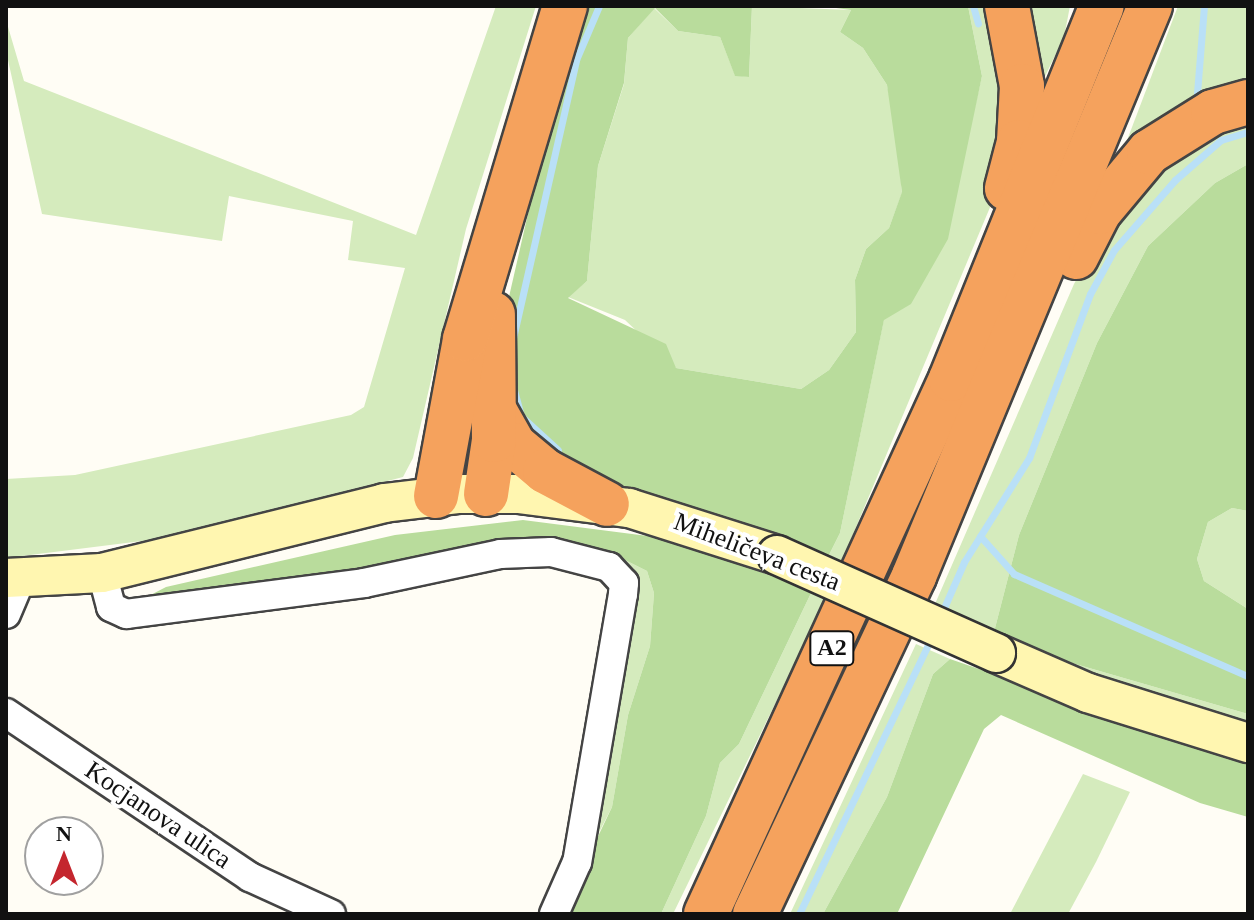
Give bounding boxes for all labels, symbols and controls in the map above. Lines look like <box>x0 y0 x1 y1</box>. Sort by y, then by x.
street label: Miheličeva cesta <box>670 506 844 598</box>
road number: A2 <box>808 628 856 668</box>
street label: Kocjanova ulica <box>79 755 237 875</box>
north arrow <box>24 816 104 896</box>
text: N <box>56 821 72 846</box>

